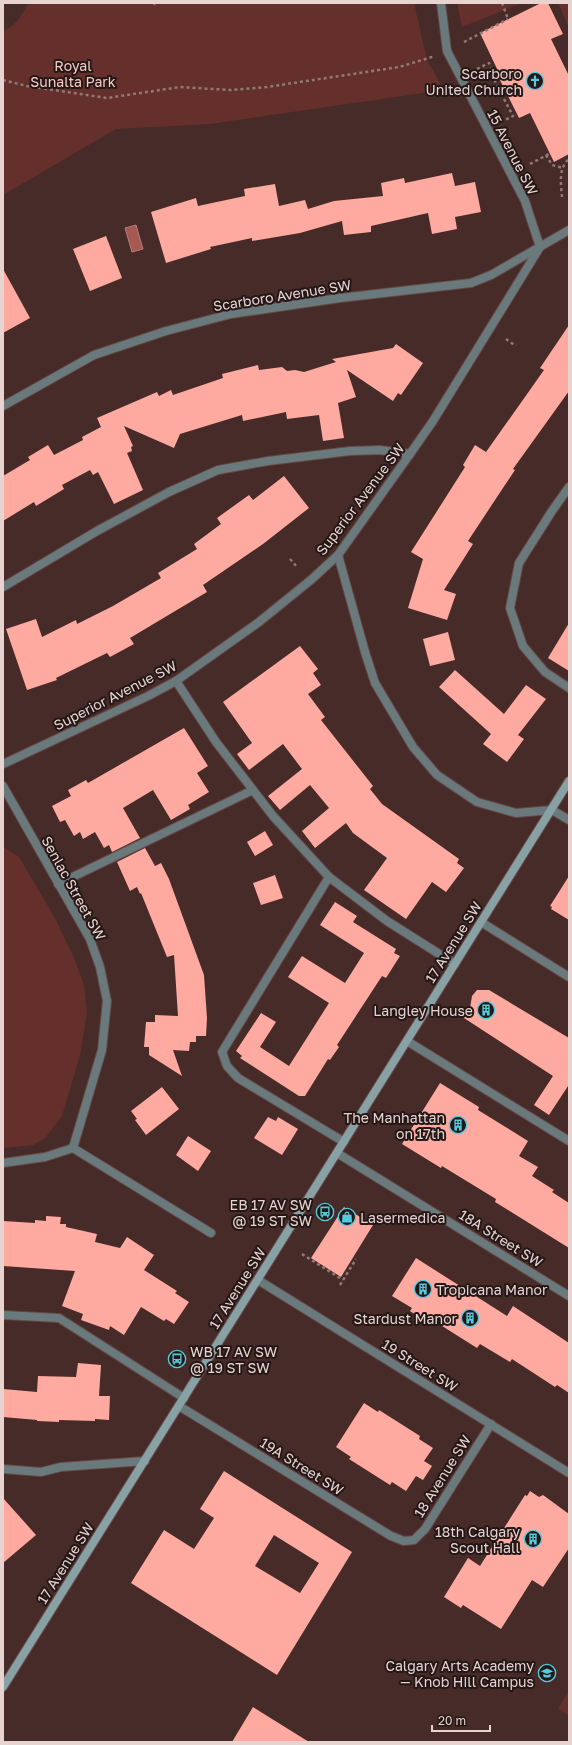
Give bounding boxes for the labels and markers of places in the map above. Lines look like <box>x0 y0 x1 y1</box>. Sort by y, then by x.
place label: Scarboro United Church <box>425 65 522 98</box>
church icon: Scarboro United Church <box>525 71 545 91</box>
building icon: Langley House <box>476 1000 496 1020</box>
place label: Langley House <box>373 1002 473 1019</box>
place label: The Manhattan on 17th <box>344 1109 445 1142</box>
building icon: The Manhattan on 17th <box>448 1115 468 1135</box>
place label: EB 17 AV SW @ 19 ST SW <box>230 1196 313 1229</box>
bus stop icon: EB 17 AV SW @ 19 ST SW <box>315 1202 335 1222</box>
shop icon: Lasermedica <box>337 1207 357 1227</box>
place label: Lasermedica <box>360 1209 445 1226</box>
building icon: Tropicana Manor <box>413 1279 433 1299</box>
place label: Tropicana Manor <box>436 1281 548 1298</box>
building icon: Stardust Manor <box>460 1308 480 1328</box>
place label: Stardust Manor <box>353 1310 458 1327</box>
place label: WB 17 AV SW @ 19 ST SW <box>190 1343 278 1376</box>
bus stop icon: WB 17 AV SW @ 19 ST SW <box>167 1349 187 1369</box>
place label: 18th Calgary Scout Hall <box>435 1523 520 1556</box>
building icon: 18th Calgary Scout Hall <box>523 1529 543 1549</box>
place label: Calgary Arts Academy — Knob Hill Campus <box>385 1657 534 1690</box>
school or university icon: Calgary Arts Academy — Knob Hill Campus <box>537 1663 557 1683</box>

